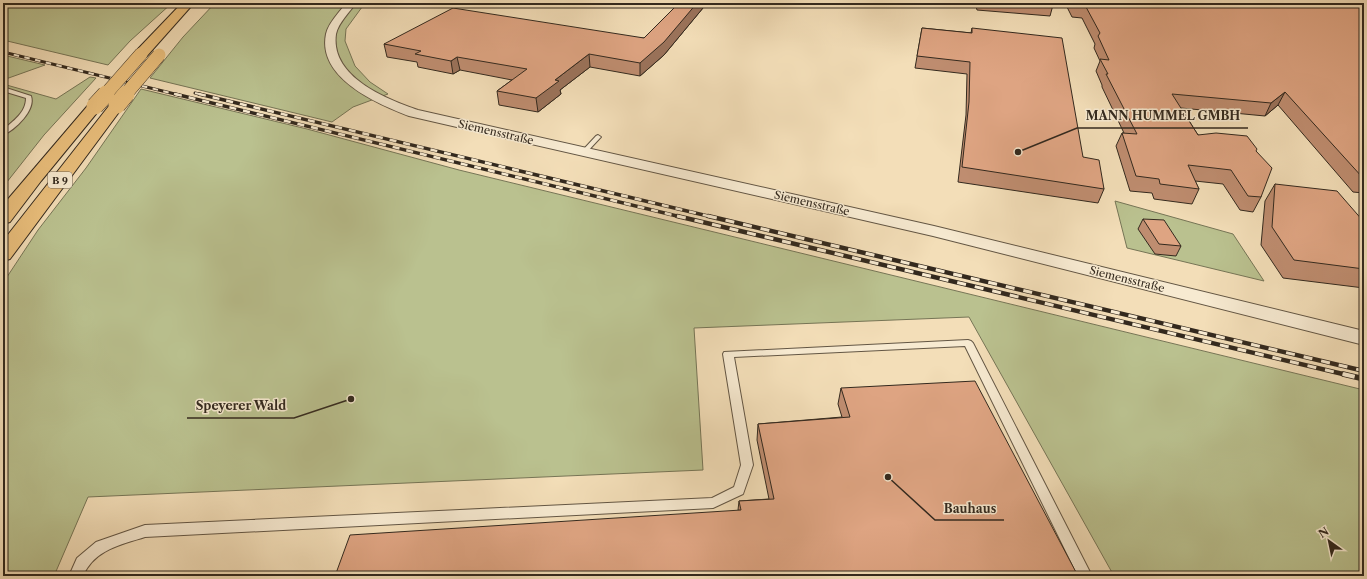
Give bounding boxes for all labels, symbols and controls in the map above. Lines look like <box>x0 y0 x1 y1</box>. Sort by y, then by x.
callout: MANN HUMMEL GMBH <box>1077 104 1248 128</box>
text: MANN HUMMEL GMBH <box>1086 108 1240 123</box>
street label: Siemensstraße <box>457 117 535 147</box>
road number: B 9 <box>48 172 72 188</box>
street label: Siemensstraße <box>773 188 851 218</box>
street label: Siemensstraße <box>1088 263 1166 295</box>
callout: Speyerer Wald <box>187 394 294 418</box>
text: Speyerer Wald <box>196 398 286 413</box>
callout: Bauhaus <box>935 496 1004 520</box>
text: Bauhaus <box>944 501 997 516</box>
north arrow <box>1309 521 1349 561</box>
text: N <box>1316 524 1332 541</box>

